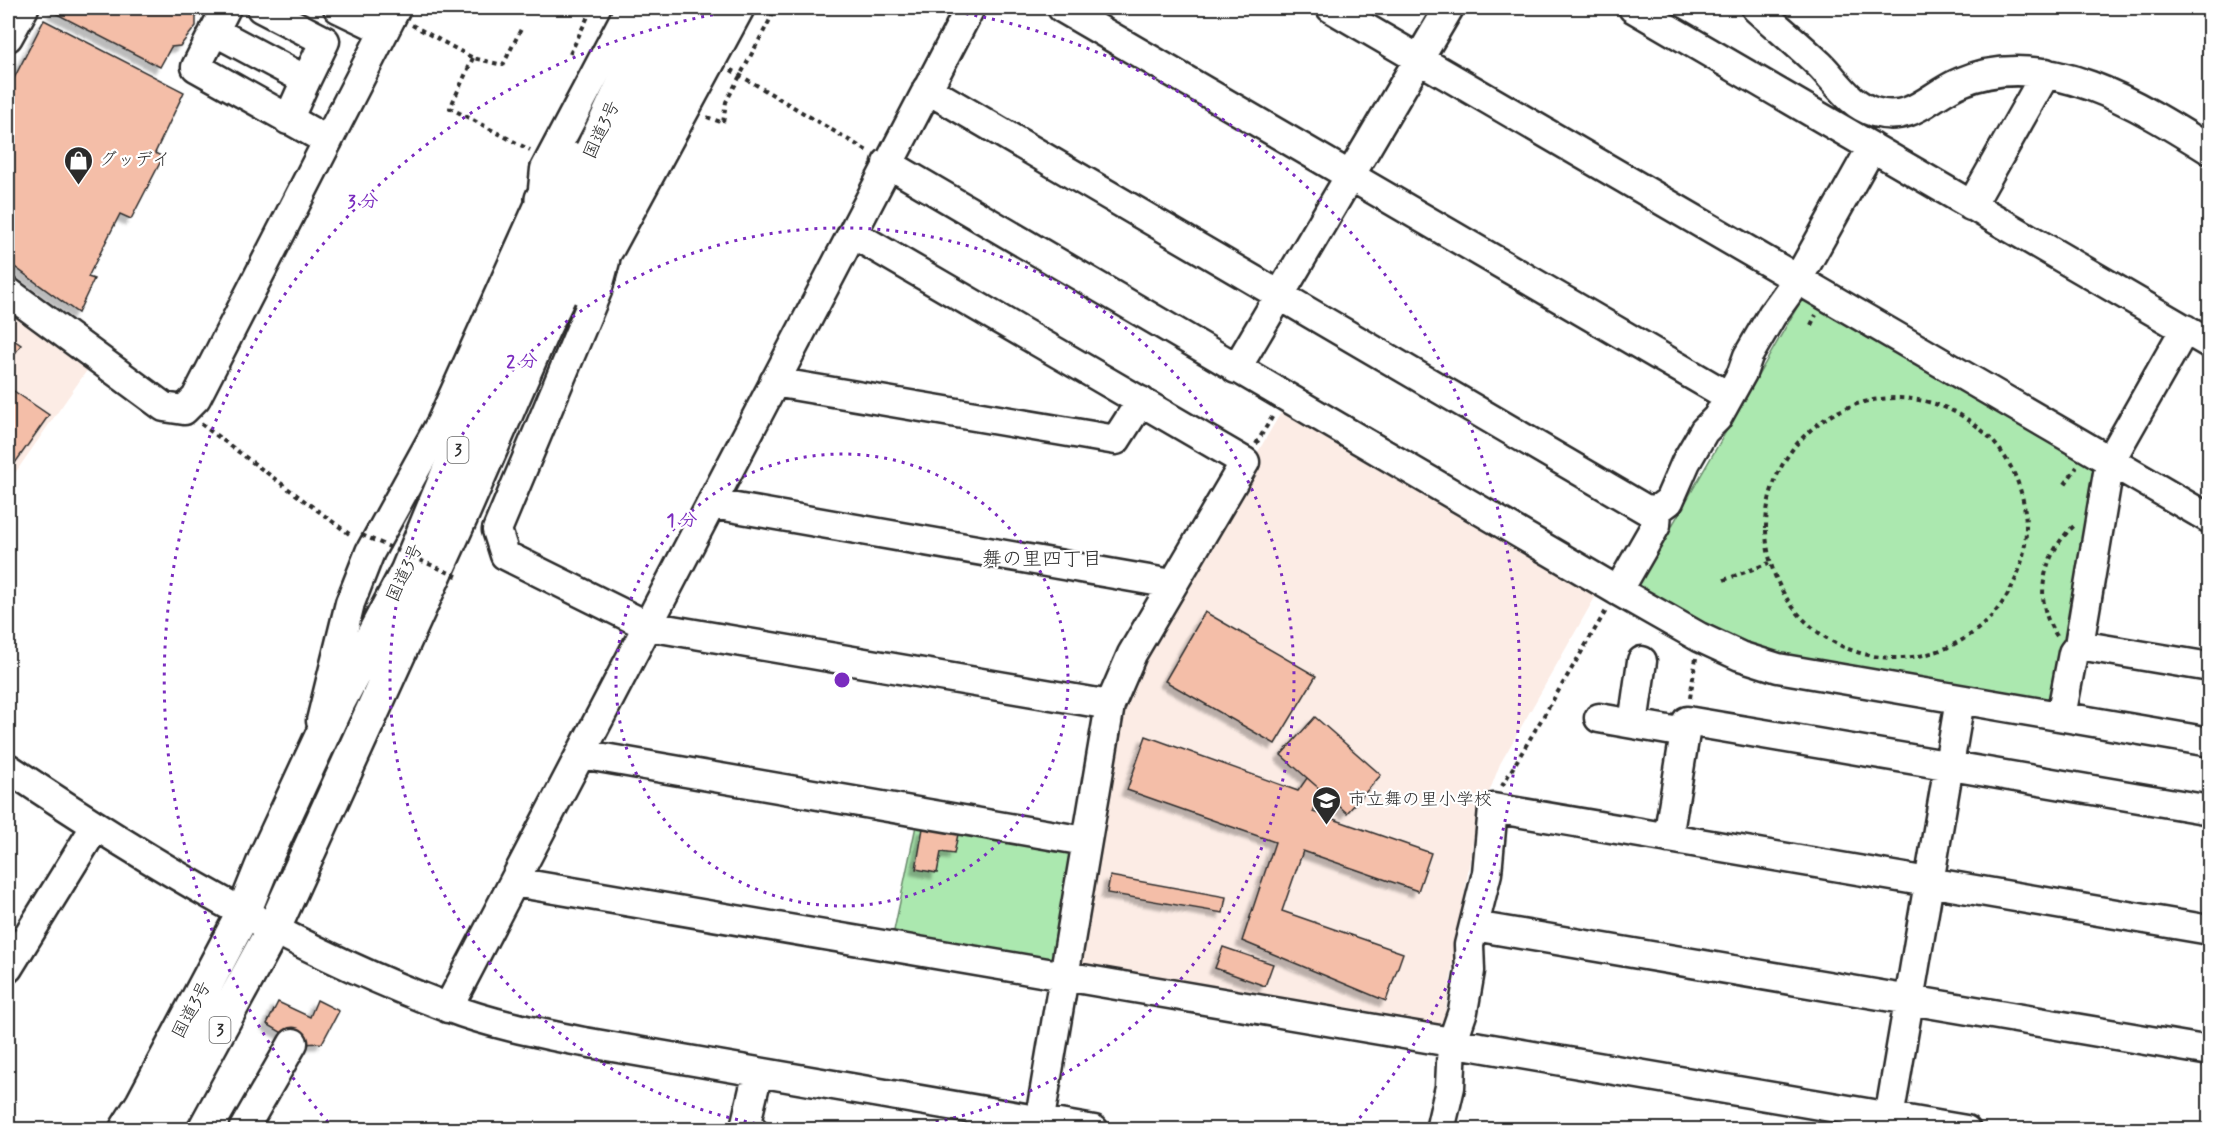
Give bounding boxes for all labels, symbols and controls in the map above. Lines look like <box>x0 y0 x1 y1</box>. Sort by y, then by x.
street label: 国道3号 <box>578 97 626 163</box>
shop icon: グッデイ <box>62 144 94 186</box>
place label: グッデイ <box>99 148 170 172</box>
text: 3 分 <box>348 190 379 214</box>
text: 2 分 <box>506 350 538 374</box>
road number: 3 <box>448 437 468 463</box>
text: 1 分 <box>667 509 697 533</box>
street label: 国道3号 <box>381 540 429 606</box>
district label: 舞の里四丁目 <box>982 546 1102 573</box>
centre of rings <box>832 670 852 690</box>
school or university icon: 市立舞の里小学校 <box>1311 784 1343 826</box>
place label: 市立舞の里小学校 <box>1348 788 1492 812</box>
street label: 国道3号 <box>167 977 217 1043</box>
road number: 3 <box>210 1017 230 1043</box>

